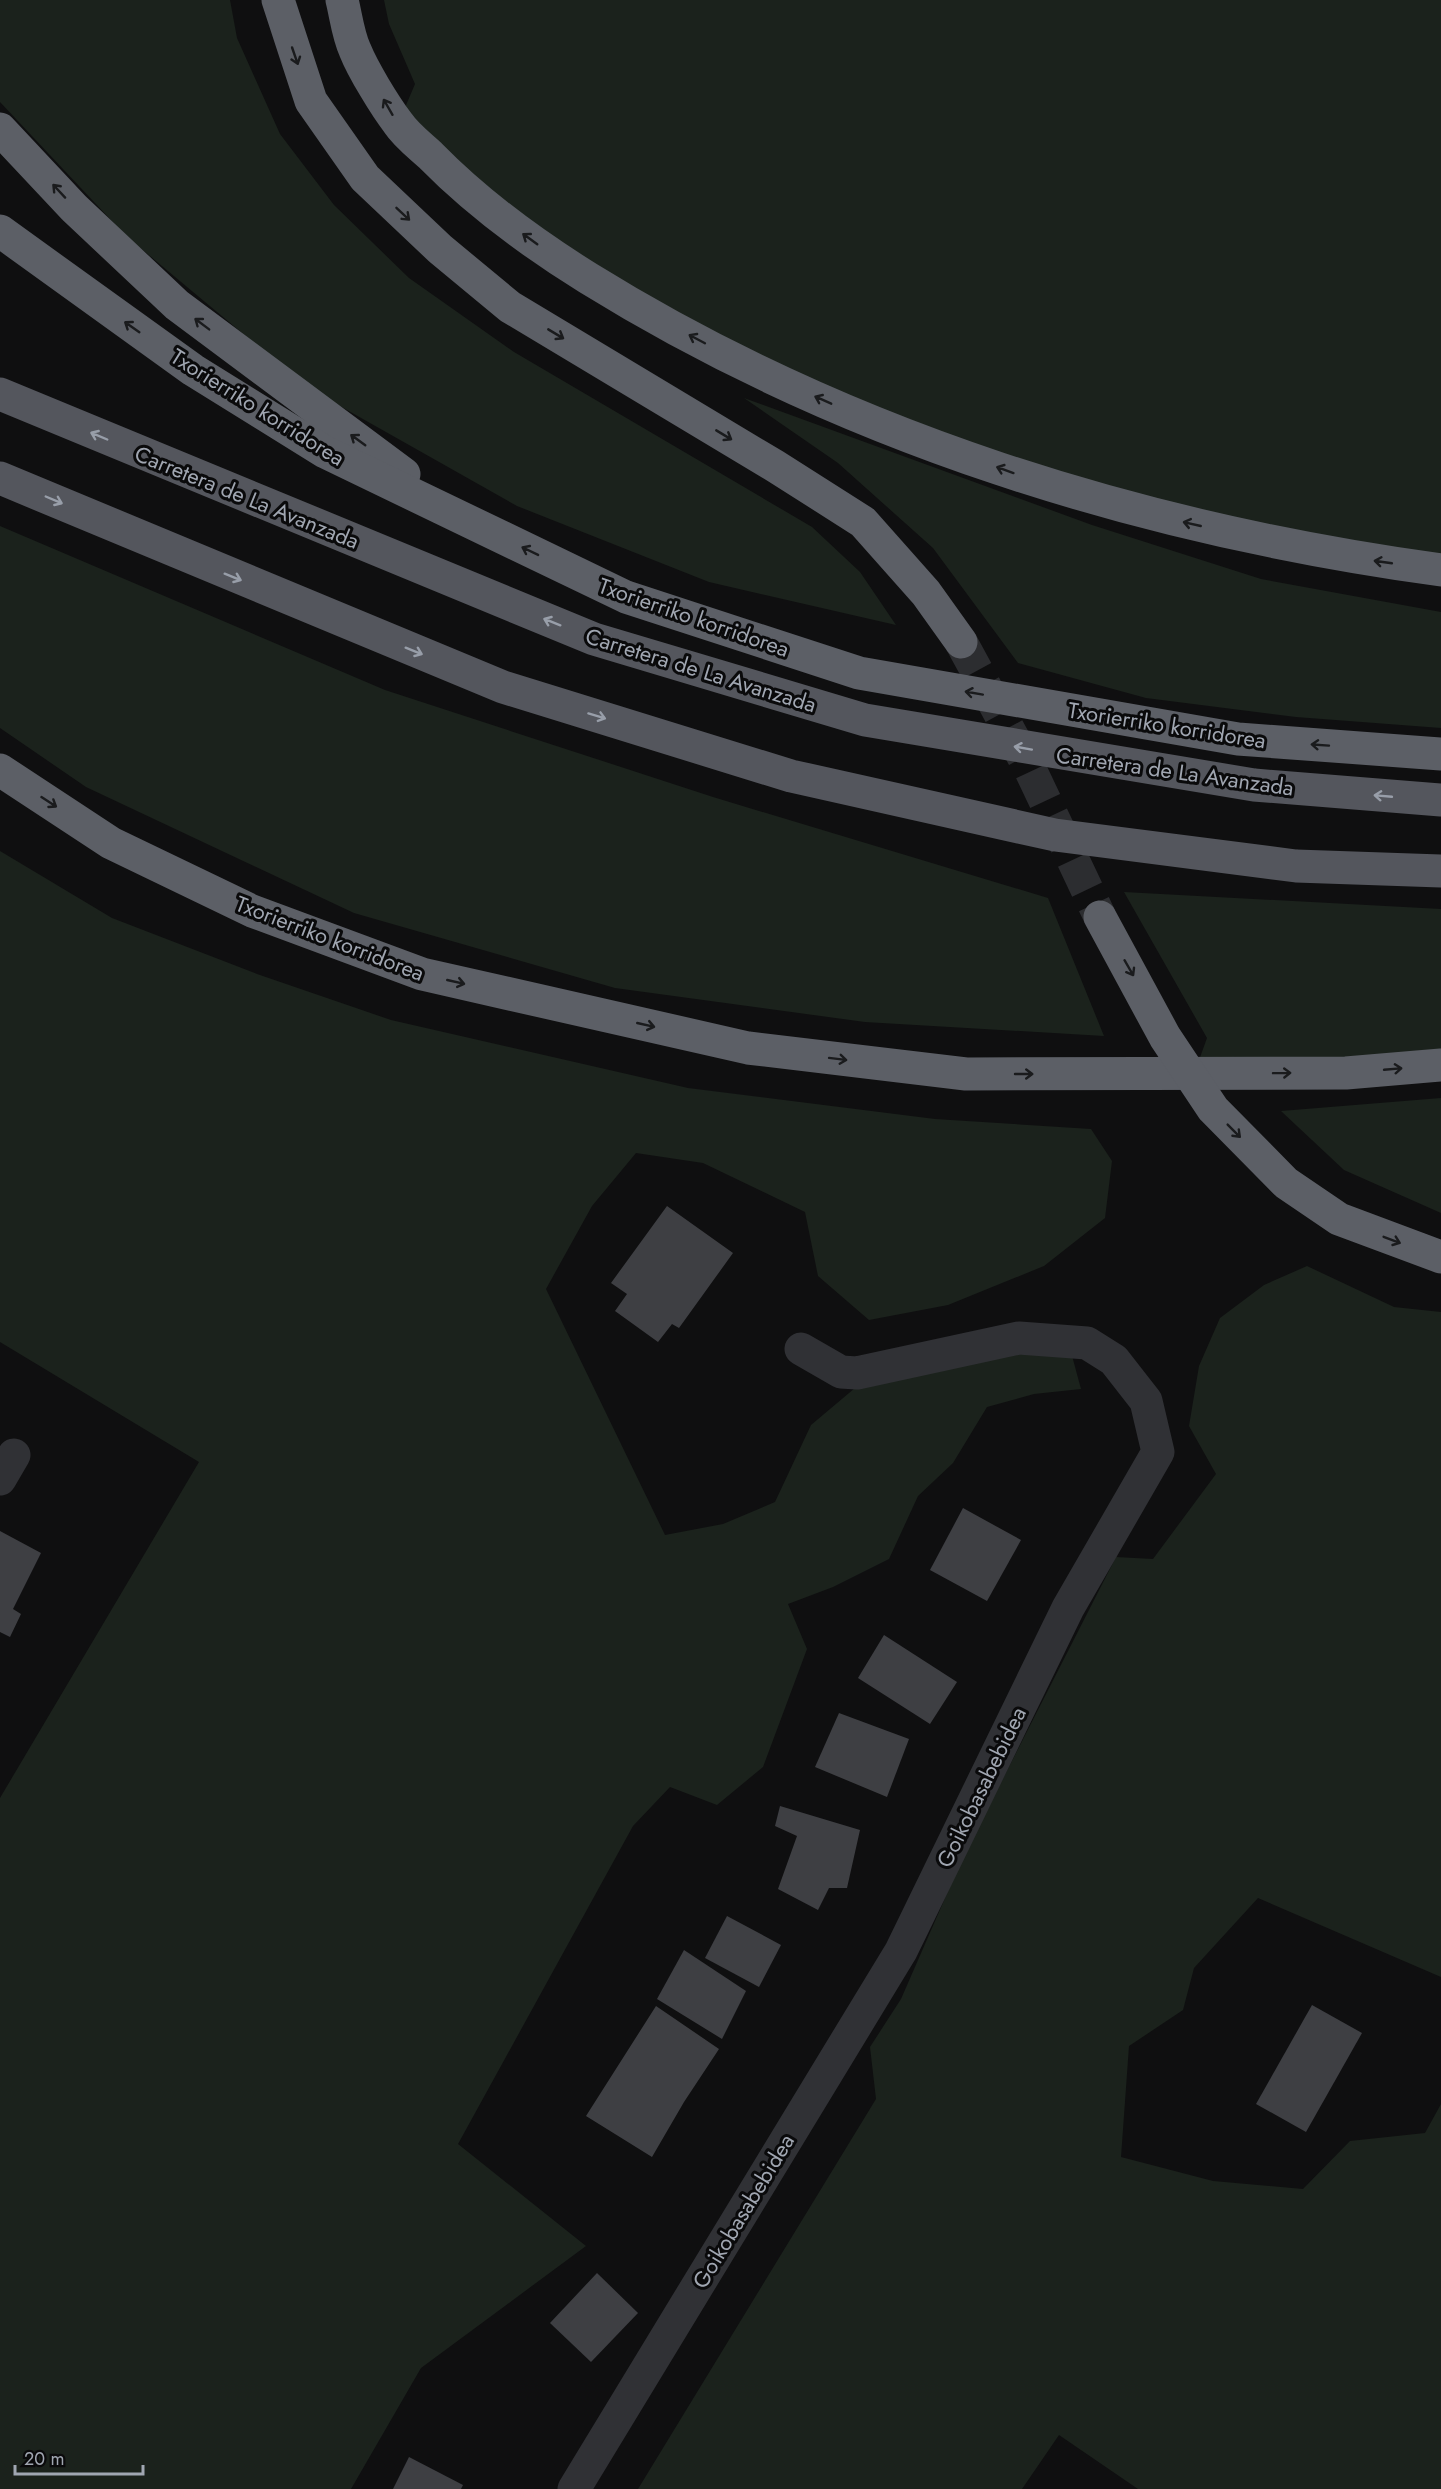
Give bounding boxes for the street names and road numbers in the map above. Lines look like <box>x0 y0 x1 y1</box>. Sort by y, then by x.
street label: Txorierriko korridorea <box>165 341 351 473</box>
street label: Carretera de La Avanzada <box>130 437 364 557</box>
street label: Txorierriko korridorea <box>594 569 794 665</box>
street label: Carretera de La Avanzada <box>582 620 820 720</box>
street label: Txorierriko korridorea <box>1066 694 1268 756</box>
street label: Carretera de La Avanzada <box>1054 738 1296 804</box>
street label: Txorierriko korridorea <box>231 887 429 989</box>
street label: Goikobasabebidea <box>928 1701 1034 1873</box>
street label: Goikobasabebidea <box>684 2128 802 2294</box>

